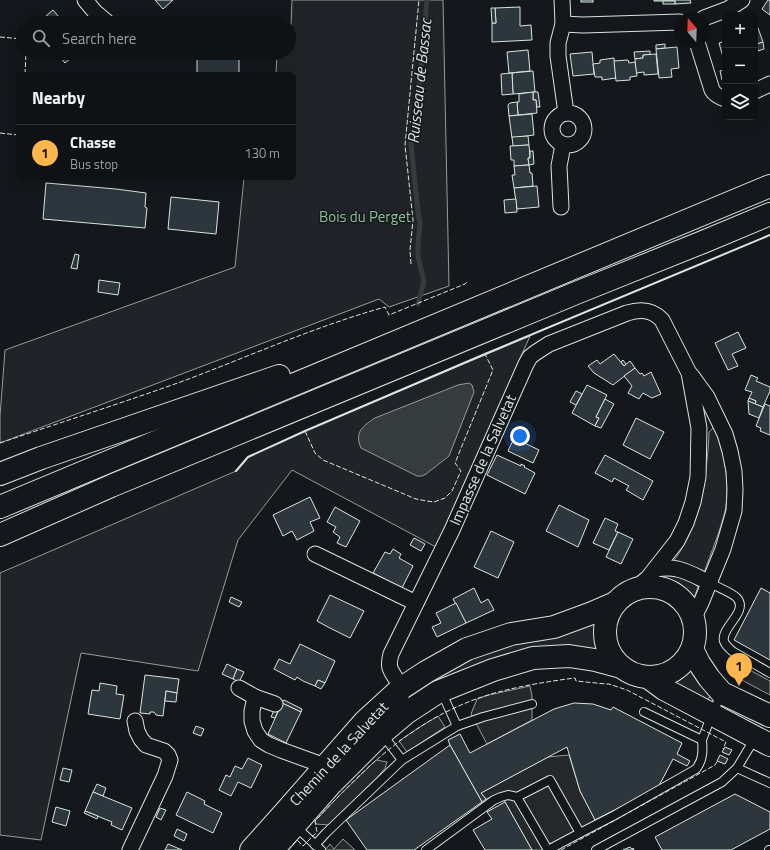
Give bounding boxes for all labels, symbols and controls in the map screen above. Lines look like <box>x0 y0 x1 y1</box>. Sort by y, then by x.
north arrow <box>674 12 710 48</box>
map controls <box>722 12 758 120</box>
button: + <box>722 12 758 48</box>
search box <box>16 16 296 60</box>
water label: Ruisseau de Bassac <box>401 16 438 145</box>
icon: search <box>30 27 52 49</box>
text: Search here <box>62 27 136 50</box>
button: − <box>722 48 758 84</box>
button: layers <box>722 84 758 120</box>
text: Nearby <box>32 85 85 111</box>
text: Chasse <box>70 131 116 154</box>
text: 1 <box>41 143 49 163</box>
text: 130 m <box>244 143 280 163</box>
text: Bus stop <box>70 154 118 174</box>
park label: Bois du Perget <box>319 205 412 228</box>
street label: Impasse de la Salvetat <box>443 390 522 529</box>
your location <box>510 426 530 446</box>
pin: 1 <box>726 653 752 686</box>
street label: Chemin de la Salvetat <box>284 696 394 811</box>

